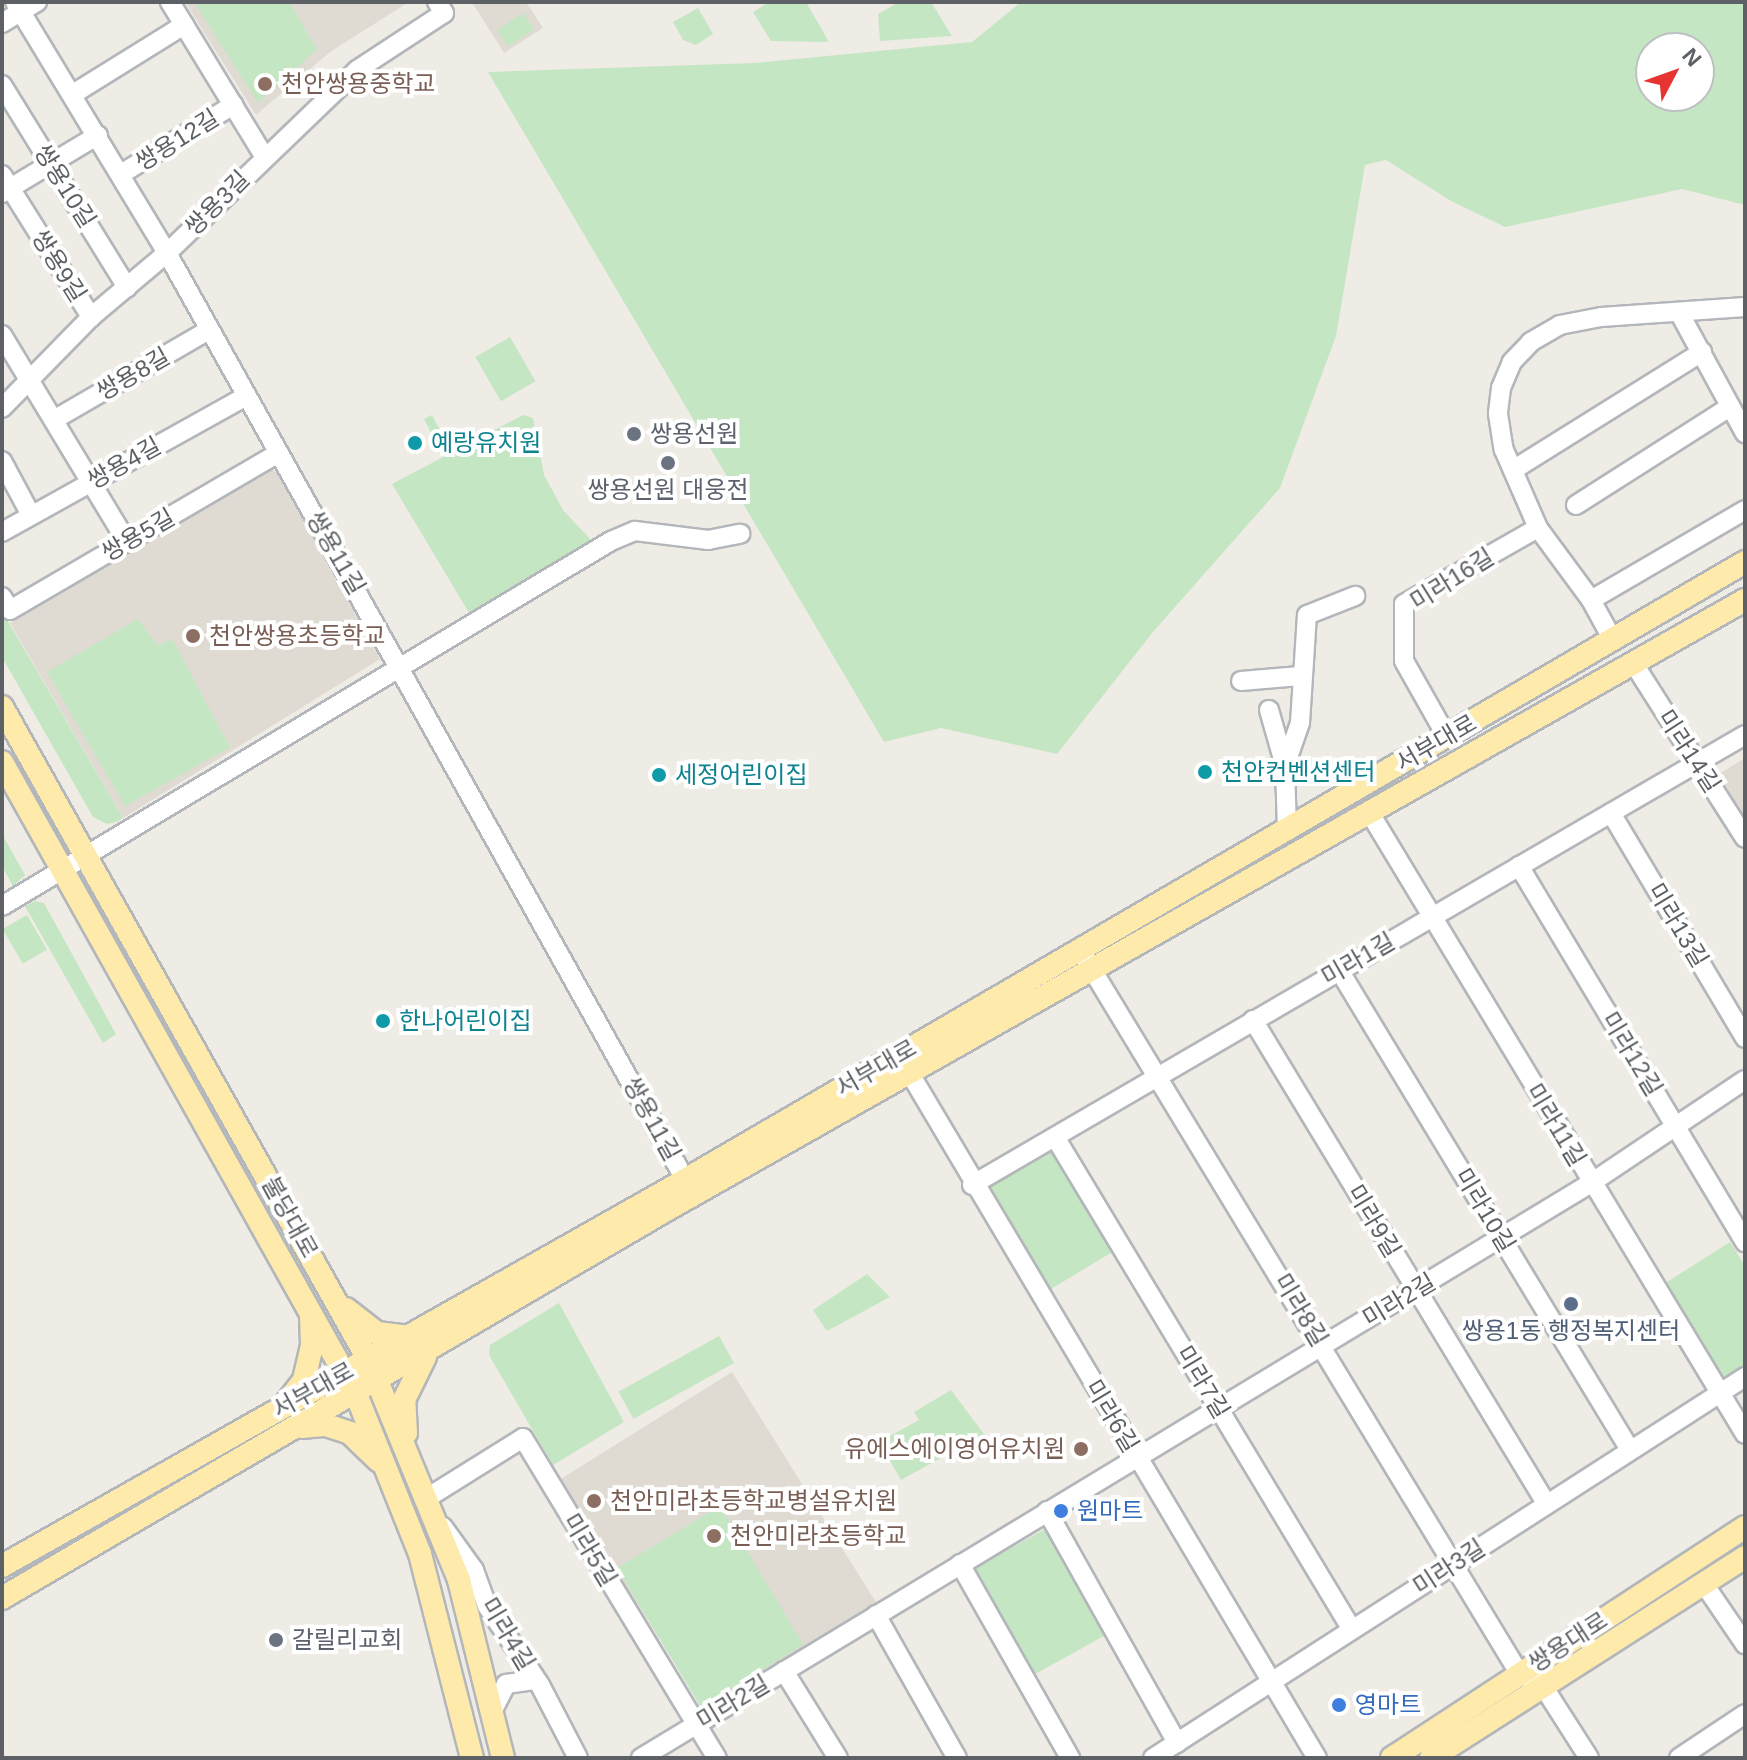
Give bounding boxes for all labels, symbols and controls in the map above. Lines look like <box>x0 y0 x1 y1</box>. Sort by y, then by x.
north arrow <box>1635 32 1715 112</box>
text: N <box>1677 43 1707 71</box>
place label: 천안쌍용중학교 <box>281 70 436 98</box>
marker: 천안쌍용중학교 <box>256 75 274 93</box>
street label: 쌍용12길 <box>130 103 224 177</box>
street label: 쌍용10길 <box>28 139 102 233</box>
street label: 쌍용3길 <box>179 165 255 241</box>
street label: 쌍용9길 <box>26 225 92 307</box>
street label: 쌍용8길 <box>91 342 175 406</box>
place label: 쌍용선원 <box>650 420 738 448</box>
marker: 쌍용선원 <box>625 425 643 443</box>
place label: 예랑유치원 <box>431 429 541 457</box>
street label: 쌍용4길 <box>82 431 166 495</box>
marker: 예랑유치원 <box>406 434 424 452</box>
marker: 쌍용선원 대웅전 <box>659 454 677 472</box>
place label: 쌍용선원 대웅전 <box>587 476 749 504</box>
street label: 쌍용5길 <box>96 503 180 567</box>
street label: 쌍용11길 <box>301 506 371 600</box>
street label: 미라16길 <box>1405 542 1499 616</box>
place label: 천안쌍용초등학교 <box>209 622 386 650</box>
marker: 천안쌍용초등학교 <box>184 627 202 645</box>
street label: 미라14길 <box>1652 704 1726 798</box>
street label: 서부대로 <box>1391 708 1481 778</box>
place label: 천안컨벤션센터 <box>1221 758 1376 786</box>
place label: 세정어린이집 <box>675 761 807 789</box>
marker: 천안컨벤션센터 <box>1196 763 1214 781</box>
marker: 세정어린이집 <box>650 766 668 784</box>
street label: 미라13길 <box>1642 878 1714 972</box>
street label: 미라1길 <box>1316 927 1400 991</box>
place label: 한나어린이집 <box>399 1007 531 1035</box>
street label: 미라12길 <box>1596 1007 1668 1101</box>
marker: 한나어린이집 <box>374 1012 392 1030</box>
street label: 서부대로 <box>831 1033 921 1103</box>
street label: 쌍용11길 <box>617 1072 687 1166</box>
street label: 미라11길 <box>1520 1079 1592 1171</box>
street label: 미라10길 <box>1449 1163 1521 1257</box>
street label: 불당대로 <box>256 1171 324 1263</box>
street label: 미라9길 <box>1341 1179 1407 1263</box>
street label: 미라2길 <box>1357 1267 1441 1333</box>
street label: 미라8길 <box>1268 1268 1334 1352</box>
marker: 쌍용1동 행정복지센터 <box>1562 1295 1580 1313</box>
place label: 쌍용1동 행정복지센터 <box>1462 1317 1680 1345</box>
street label: 미라7길 <box>1170 1340 1236 1424</box>
street label: 서부대로 <box>267 1356 359 1424</box>
street label: 미라6길 <box>1079 1374 1145 1458</box>
place label: 유에스에이영어유치원 <box>844 1435 1065 1463</box>
marker: 유에스에이영어유치원 <box>1072 1440 1090 1458</box>
place label: 천안미라초등학교병설유치원 <box>610 1487 897 1515</box>
marker: 천안미라초등학교병설유치원 <box>585 1492 603 1510</box>
place label: 원마트 <box>1077 1497 1143 1525</box>
marker: 원마트 <box>1052 1502 1070 1520</box>
street label: 미라5길 <box>557 1508 623 1592</box>
place label: 천안미라초등학교 <box>730 1522 907 1550</box>
marker: 천안미라초등학교 <box>705 1527 723 1545</box>
street label: 미라3길 <box>1408 1533 1490 1601</box>
street label: 미라4길 <box>475 1592 541 1676</box>
street label: 쌍용대로 <box>1523 1606 1613 1678</box>
place label: 갈릴리교회 <box>292 1626 402 1654</box>
marker: 갈릴리교회 <box>267 1631 285 1649</box>
street label: 미라2길 <box>691 1669 775 1735</box>
place label: 영마트 <box>1355 1691 1421 1719</box>
marker: 영마트 <box>1330 1696 1348 1714</box>

